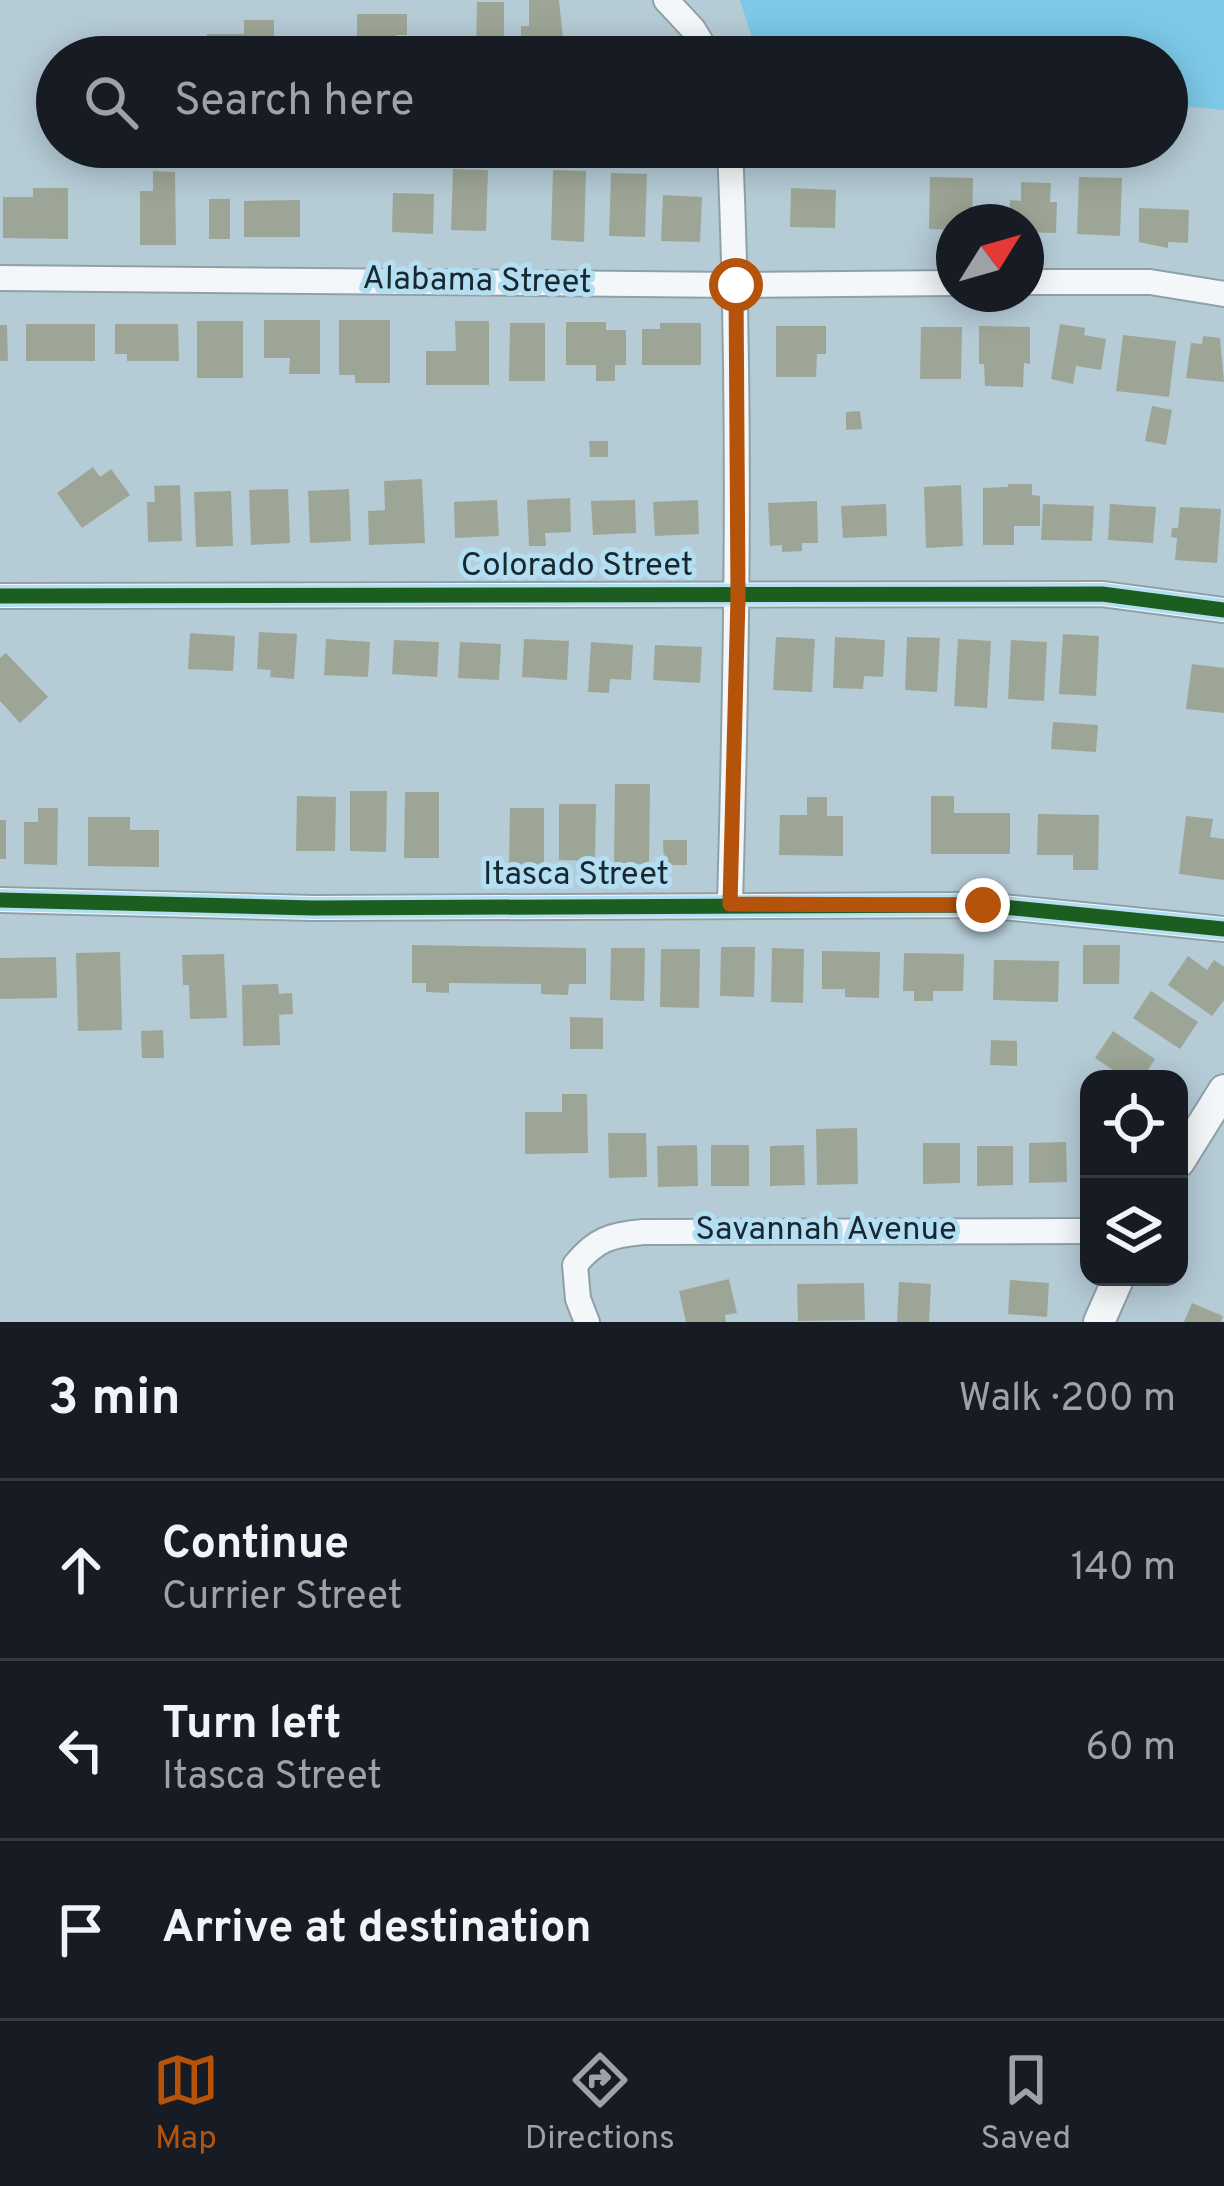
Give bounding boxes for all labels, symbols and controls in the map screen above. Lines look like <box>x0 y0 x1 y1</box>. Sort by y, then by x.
search box <box>36 36 1188 168</box>
icon: search <box>78 69 144 135</box>
text: Search here <box>174 74 414 131</box>
north arrow <box>936 204 1044 312</box>
route start <box>709 258 763 312</box>
street label: Alabama Street <box>362 259 592 305</box>
street label: Colorado Street <box>461 546 693 588</box>
street label: Itasca Street <box>483 855 669 897</box>
route end <box>956 878 1010 932</box>
map controls <box>1080 1070 1188 1286</box>
button: locate <box>1080 1070 1188 1178</box>
button: layers <box>1080 1178 1188 1286</box>
street label: Savannah Avenue <box>695 1210 957 1252</box>
text: 3 min <box>48 1368 181 1433</box>
text: Walk · 200 m <box>959 1376 1176 1425</box>
text: Continue <box>162 1517 349 1574</box>
icon: ahead <box>48 1537 114 1603</box>
text: 140 m <box>1071 1545 1176 1594</box>
text: Currier Street <box>162 1574 402 1623</box>
text: Turn left <box>162 1697 341 1754</box>
icon: left <box>48 1717 114 1783</box>
text: 60 m <box>1085 1725 1176 1774</box>
text: Itasca Street <box>162 1754 382 1803</box>
icon: arrive <box>48 1897 114 1963</box>
text: Arrive at destination <box>162 1901 592 1958</box>
tab: Map <box>153 2047 219 2161</box>
tab: Directions <box>525 2047 675 2161</box>
tab: Saved <box>980 2047 1071 2161</box>

